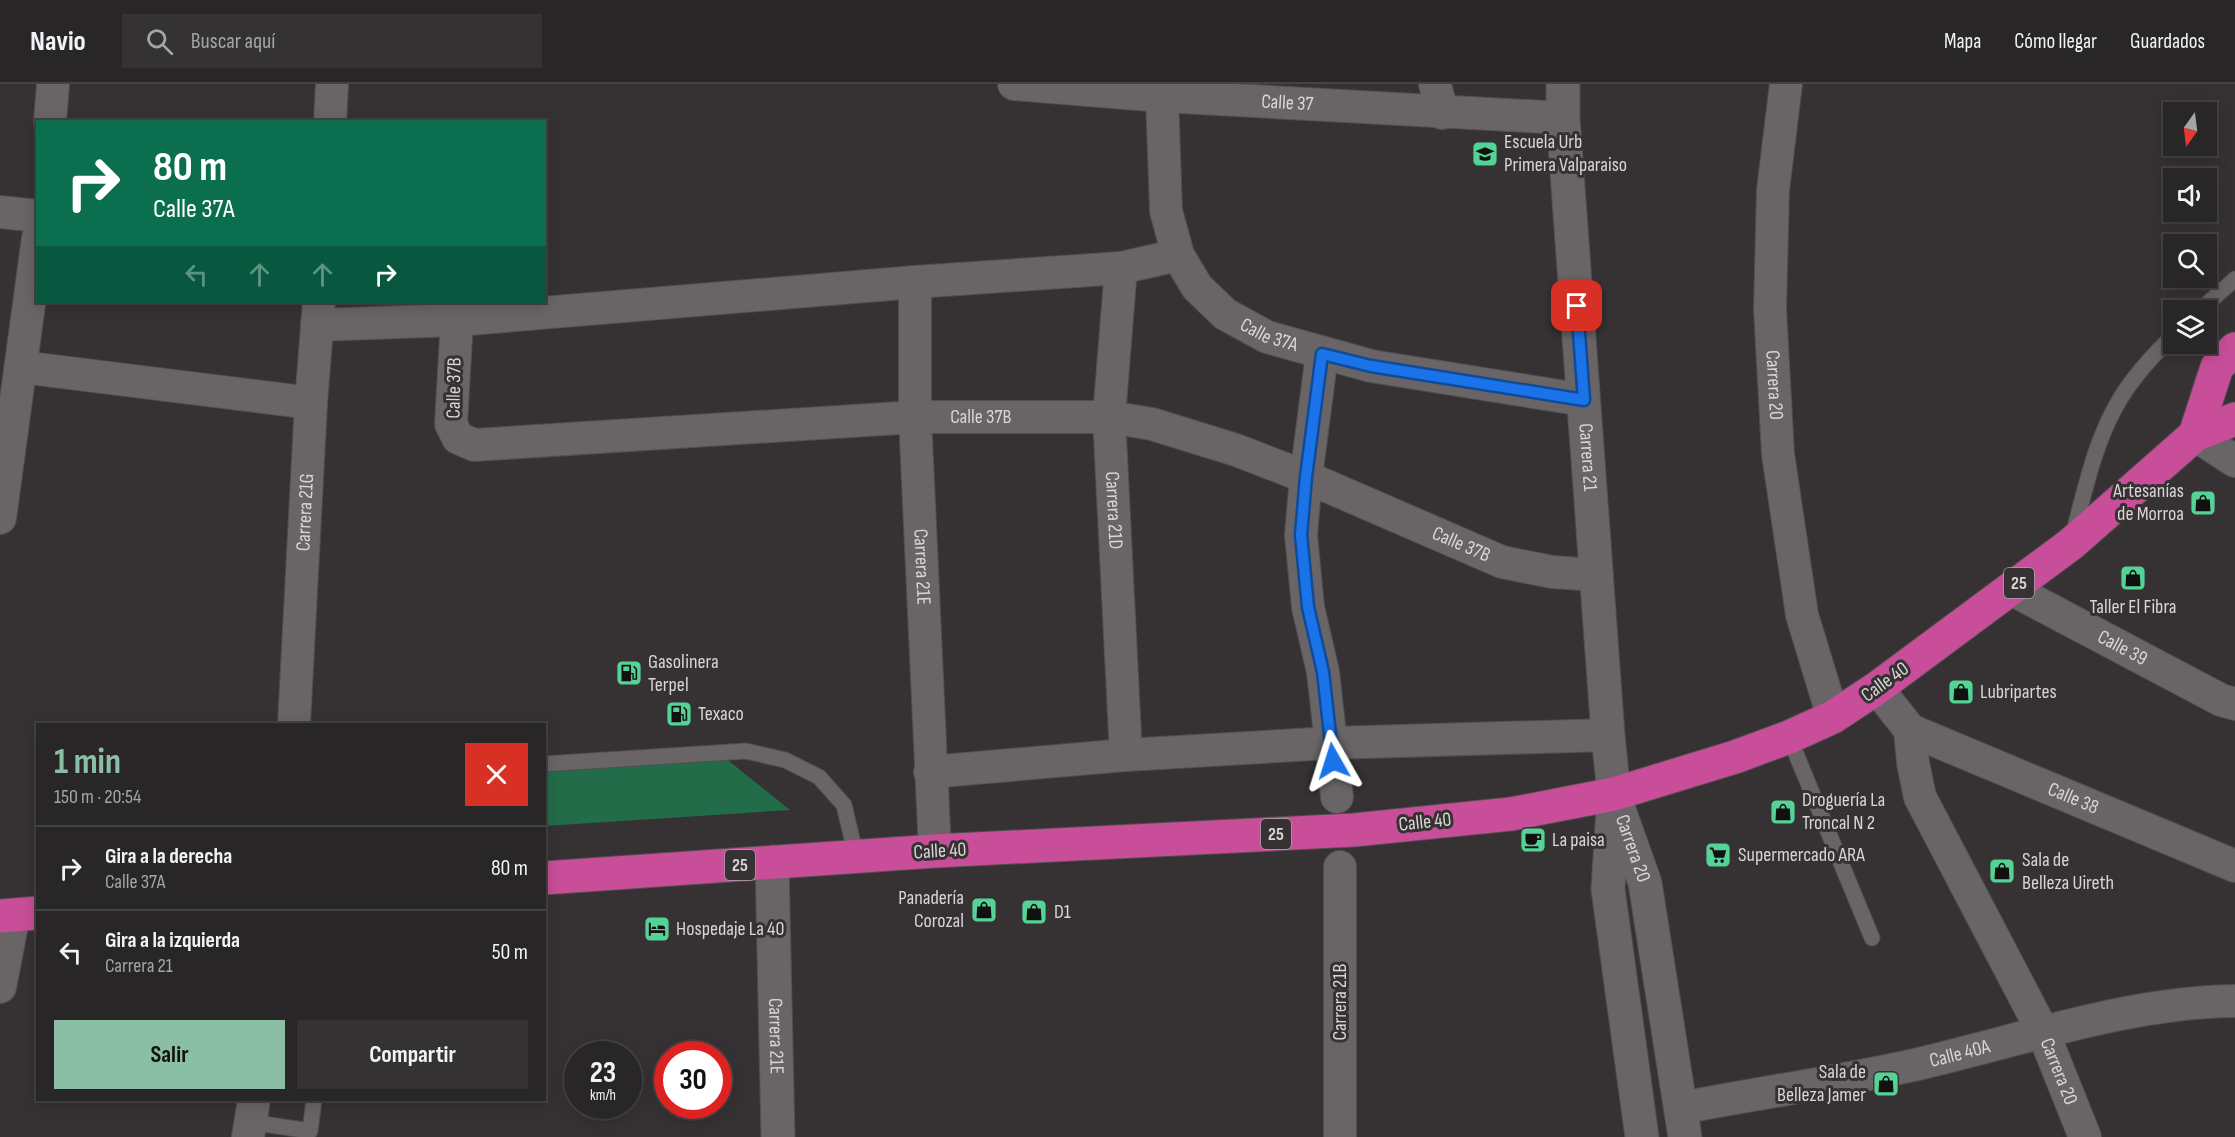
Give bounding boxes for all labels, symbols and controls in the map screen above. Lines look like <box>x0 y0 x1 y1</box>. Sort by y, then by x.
search box <box>122 14 542 68</box>
text: Navio <box>30 25 86 58</box>
icon: search <box>143 25 176 58</box>
text: Buscar aquí <box>191 28 275 55</box>
text: Mapa <box>1944 29 1981 54</box>
text: Cómo llegar <box>2014 29 2097 54</box>
text: Guardados <box>2130 29 2205 54</box>
street label: Calle 37 <box>1261 89 1314 116</box>
north arrow <box>2163 102 2217 156</box>
map controls <box>2163 102 2217 354</box>
place label: Escuela Urb Primera Valparaiso <box>1504 130 1627 177</box>
school or university icon: Escuela Urb Primera Valparaiso <box>1470 139 1500 169</box>
text: 80 m <box>153 142 227 193</box>
icon: right <box>54 144 132 222</box>
button: sound <box>2163 168 2217 222</box>
text: Calle 37A <box>153 193 234 225</box>
button: search <box>2163 234 2217 288</box>
icon: left <box>180 258 213 291</box>
icon: ahead <box>243 258 276 291</box>
icon: ahead <box>306 258 339 291</box>
icon: right <box>369 258 402 291</box>
pin <box>1551 280 1602 331</box>
icon: arrive <box>1560 289 1593 322</box>
button: layers <box>2163 300 2217 354</box>
street label: Calle 37A <box>1236 313 1301 357</box>
street label: Carrera 20 <box>1760 350 1788 421</box>
street label: Calle 37B <box>441 357 467 419</box>
street label: Calle 37B <box>950 405 1012 429</box>
street label: Carrera 21 <box>1573 422 1602 492</box>
street label: Carrera 21D <box>1100 471 1128 550</box>
street label: Carrera 21G <box>291 473 319 552</box>
place label: Artesanías de Morroa <box>2112 479 2184 526</box>
shop icon: Artesanías de Morroa <box>2188 488 2218 518</box>
street label: Calle 37B <box>1428 521 1494 568</box>
street label: Carrera 21E <box>908 528 936 606</box>
shop icon: Taller El Fibra <box>2118 563 2148 593</box>
road number: 25 <box>2004 568 2034 598</box>
place label: Taller El Fibra <box>2089 595 2177 619</box>
street label: Calle 39 <box>2093 625 2151 671</box>
place label: Gasolinera Terpel <box>648 650 719 697</box>
street label: Calle 40 <box>1857 657 1913 707</box>
fuel station icon: Gasolinera Terpel <box>614 658 644 688</box>
shop icon: Lubripartes <box>1946 677 1976 707</box>
place label: Lubripartes <box>1980 680 2057 704</box>
fuel station icon: Texaco <box>664 699 694 729</box>
place label: Texaco <box>698 702 744 726</box>
position arrow <box>1301 729 1365 793</box>
text: 1 min <box>54 741 121 784</box>
button: close <box>465 743 528 806</box>
street label: Calle 38 <box>2044 777 2102 820</box>
text: 150 m · 20:54 <box>54 785 141 809</box>
place label: Droguería La Troncal N 2 <box>1802 788 1885 835</box>
shop icon: Droguería La Troncal N 2 <box>1768 797 1798 827</box>
street label: Calle 40 <box>1397 807 1453 837</box>
street label: Carrera 20 <box>1610 812 1656 885</box>
road number: 25 <box>1261 819 1291 849</box>
cafe icon: La paisa <box>1518 825 1548 855</box>
place label: La paisa <box>1552 828 1605 852</box>
street label: Calle 40 <box>913 838 967 864</box>
supermarket icon: Supermercado ARA <box>1703 840 1733 870</box>
text: Gira a la derecha <box>105 843 232 870</box>
place label: Supermercado ARA <box>1738 843 1865 867</box>
place label: Sala de Belleza Uireth <box>2022 848 2114 895</box>
road number: 25 <box>725 850 755 880</box>
icon: right <box>54 852 87 885</box>
text: 80 m <box>491 855 528 882</box>
shop icon: Sala de Belleza Uireth <box>1987 856 2017 886</box>
text: Calle 37A <box>105 870 165 894</box>
place label: Panadería Corozal <box>898 886 964 933</box>
shop icon: Panadería Corozal <box>969 895 999 925</box>
shop icon: D1 <box>1019 897 1049 927</box>
place label: D1 <box>1054 900 1071 924</box>
hotel icon: Hospedaje La 40 <box>642 914 672 944</box>
place label: Hospedaje La 40 <box>676 917 784 941</box>
text: Gira a la izquierda <box>105 927 240 954</box>
icon: left <box>54 936 87 969</box>
text: 50 m <box>492 939 528 966</box>
text: Carrera 21 <box>105 954 173 978</box>
street label: Carrera 21B <box>1328 963 1352 1040</box>
street label: Carrera 21E <box>763 998 789 1074</box>
button: Salir <box>54 1020 285 1089</box>
button: Compartir <box>297 1020 528 1089</box>
street label: Calle 40A <box>1927 1034 1993 1073</box>
street label: Carrera 20 <box>2035 1035 2083 1108</box>
speed limit sign: 30 <box>654 1041 732 1119</box>
text: 23 <box>590 1055 616 1091</box>
place label: Sala de Belleza Jamer <box>1777 1060 1866 1107</box>
shop icon: Sala de Belleza Jamer <box>1871 1069 1901 1099</box>
text: km/h <box>590 1086 616 1105</box>

